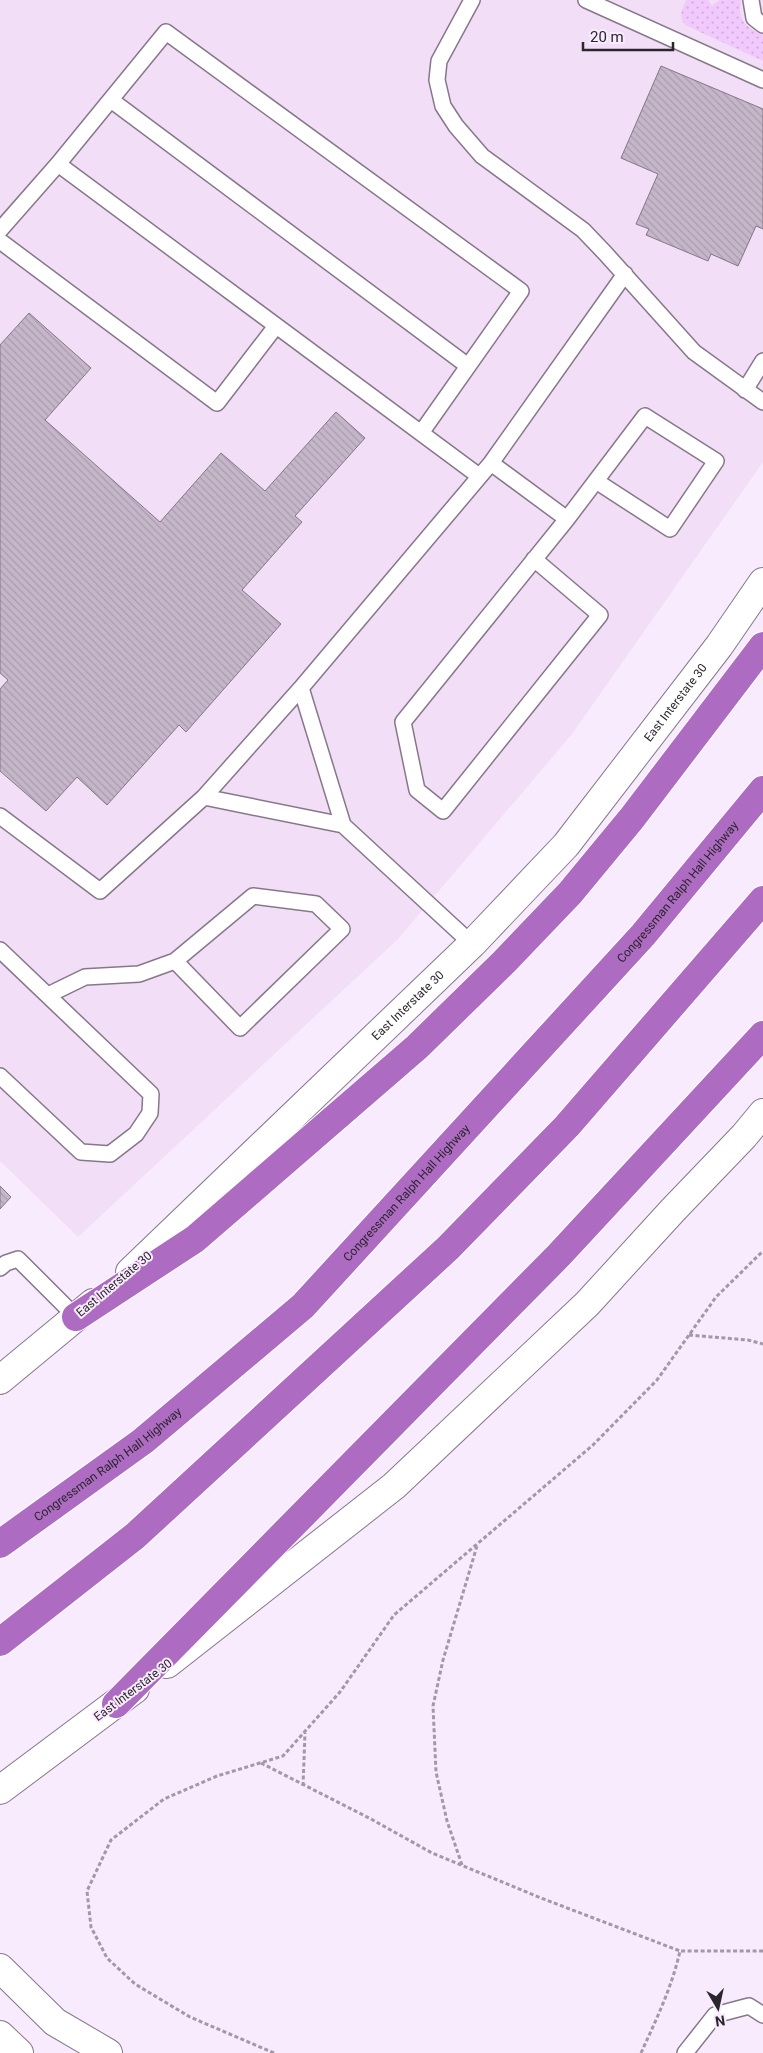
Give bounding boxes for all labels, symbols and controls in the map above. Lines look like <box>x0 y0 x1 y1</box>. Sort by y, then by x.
scale bar <box>583 20 673 52</box>
text: 20 m <box>590 28 624 46</box>
street label: East Interstate 30 <box>641 661 710 744</box>
street label: Congressman Ralph Hall Highway <box>614 818 741 966</box>
street label: East Interstate 30 <box>369 968 447 1043</box>
street label: Congressman Ralph Hall Highway <box>340 1121 473 1264</box>
street label: East Interstate 30 <box>73 1248 155 1320</box>
street label: Congressman Ralph Hall Highway <box>31 1404 184 1524</box>
street label: East Interstate 30 <box>91 1656 175 1724</box>
north arrow <box>693 1983 743 2033</box>
text: N <box>714 2012 726 2030</box>

